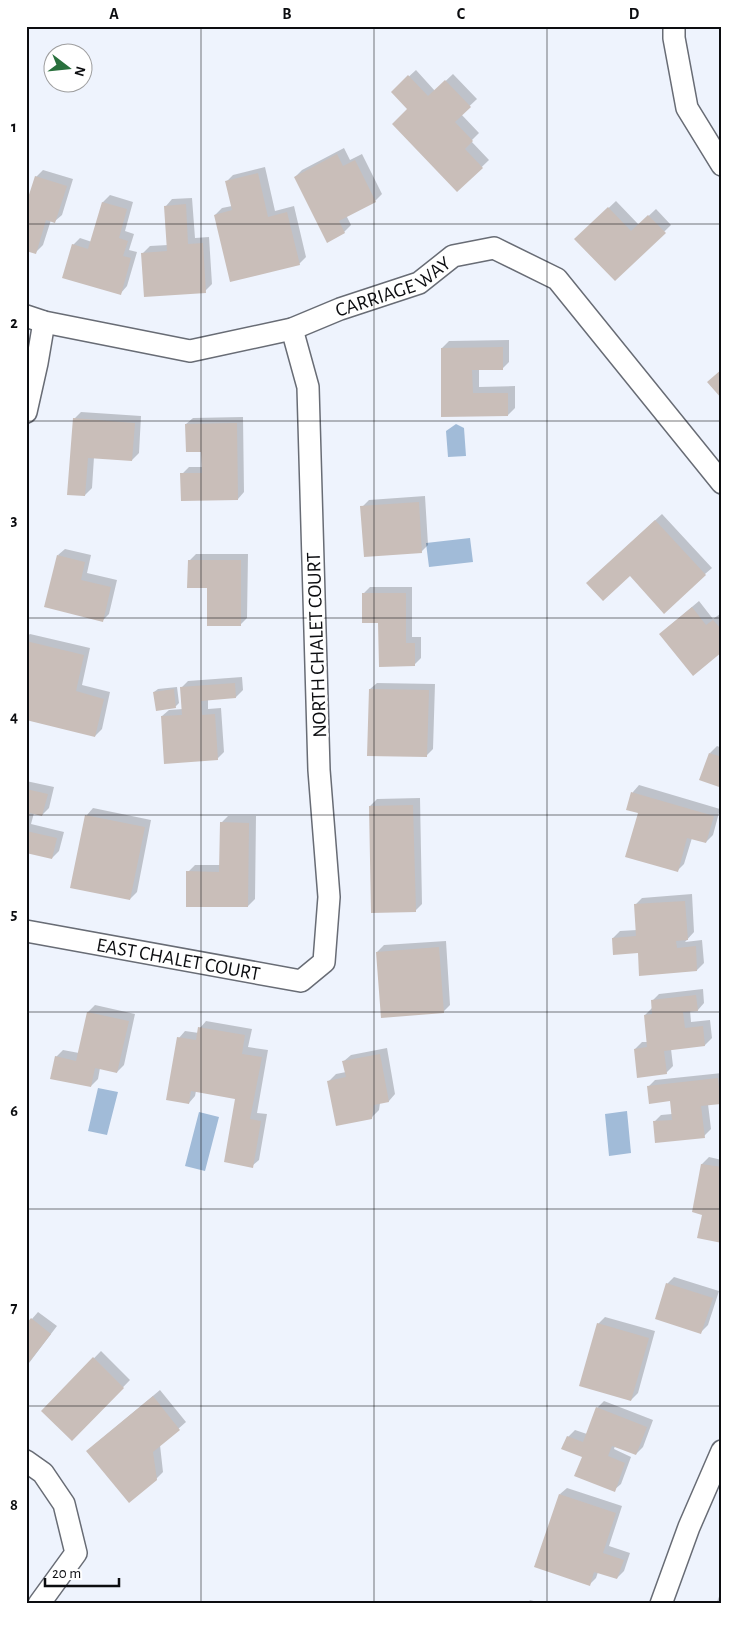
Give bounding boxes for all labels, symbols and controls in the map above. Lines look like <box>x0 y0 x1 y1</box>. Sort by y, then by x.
text: A <box>109 6 119 22</box>
text: B <box>282 6 292 22</box>
text: C <box>457 6 466 22</box>
text: D <box>629 6 640 22</box>
north arrow <box>42 42 92 92</box>
text: N <box>71 65 88 78</box>
text: 1 <box>11 119 17 135</box>
street label: CARRIAGE WAY <box>333 253 455 321</box>
text: 2 <box>10 315 18 331</box>
text: 3 <box>11 512 18 528</box>
street label: NORTH CHALET COURT <box>304 552 330 738</box>
text: 4 <box>10 709 18 725</box>
text: 5 <box>11 906 18 922</box>
street label: EAST CHALET COURT <box>95 935 262 984</box>
text: 6 <box>10 1103 18 1119</box>
text: 7 <box>11 1300 18 1316</box>
text: 8 <box>10 1497 18 1513</box>
scale bar <box>45 1555 119 1587</box>
text: 20 m <box>52 1566 81 1581</box>

